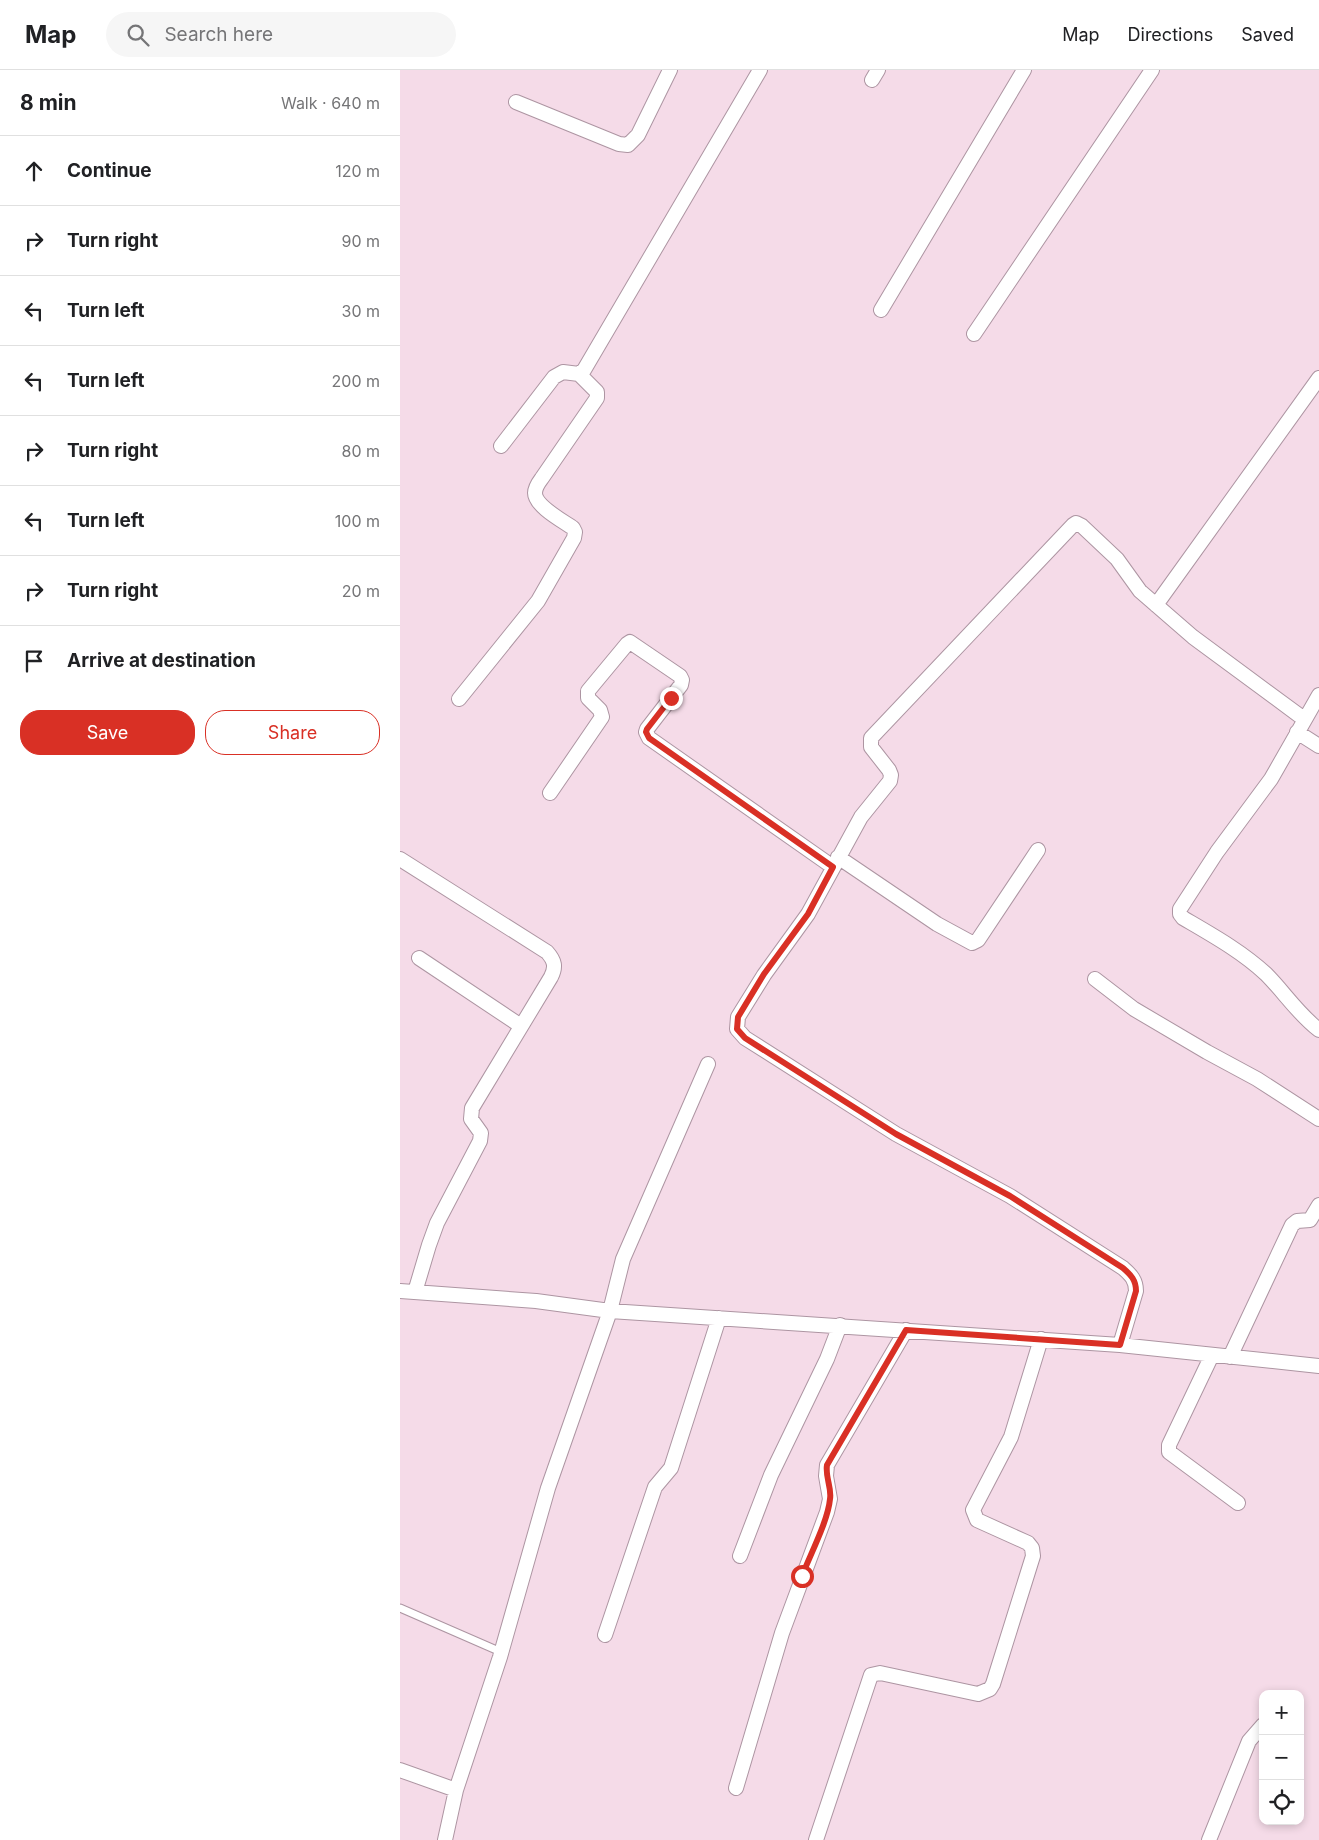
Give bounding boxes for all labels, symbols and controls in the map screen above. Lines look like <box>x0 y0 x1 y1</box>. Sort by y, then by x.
search box <box>106 12 456 57</box>
text: Map <box>25 20 76 49</box>
icon: search <box>124 21 152 49</box>
text: Search here <box>164 23 273 46</box>
text: Map <box>1062 24 1100 45</box>
text: Directions <box>1128 24 1213 45</box>
text: Saved <box>1241 24 1294 45</box>
text: 8 min <box>20 90 77 115</box>
text: Walk · 640 m <box>281 93 380 113</box>
icon: ahead <box>20 157 48 185</box>
text: Continue <box>67 159 152 182</box>
text: 120 m <box>335 161 380 181</box>
icon: right <box>20 227 48 255</box>
text: Turn right <box>67 229 158 252</box>
text: 90 m <box>341 231 380 251</box>
icon: left <box>20 297 48 325</box>
text: Turn left <box>67 299 145 322</box>
text: 30 m <box>342 301 380 321</box>
icon: left <box>20 367 48 395</box>
text: Turn left <box>67 369 145 392</box>
text: 200 m <box>332 371 380 391</box>
icon: right <box>20 437 48 465</box>
text: Turn right <box>67 439 158 462</box>
text: 80 m <box>341 441 380 461</box>
icon: left <box>20 507 48 535</box>
text: Turn left <box>67 509 145 532</box>
text: 100 m <box>335 511 380 531</box>
icon: right <box>20 577 48 605</box>
text: Turn right <box>67 579 158 602</box>
text: 20 m <box>342 581 380 601</box>
icon: arrive <box>20 647 48 675</box>
text: Arrive at destination <box>67 649 256 672</box>
route end <box>660 687 683 710</box>
button: Save <box>20 710 195 755</box>
button: Share <box>205 710 380 755</box>
route start <box>791 1565 814 1588</box>
map controls <box>1259 1690 1304 1825</box>
button: + <box>1259 1690 1304 1735</box>
button: − <box>1259 1735 1304 1780</box>
button: locate <box>1259 1780 1304 1825</box>

